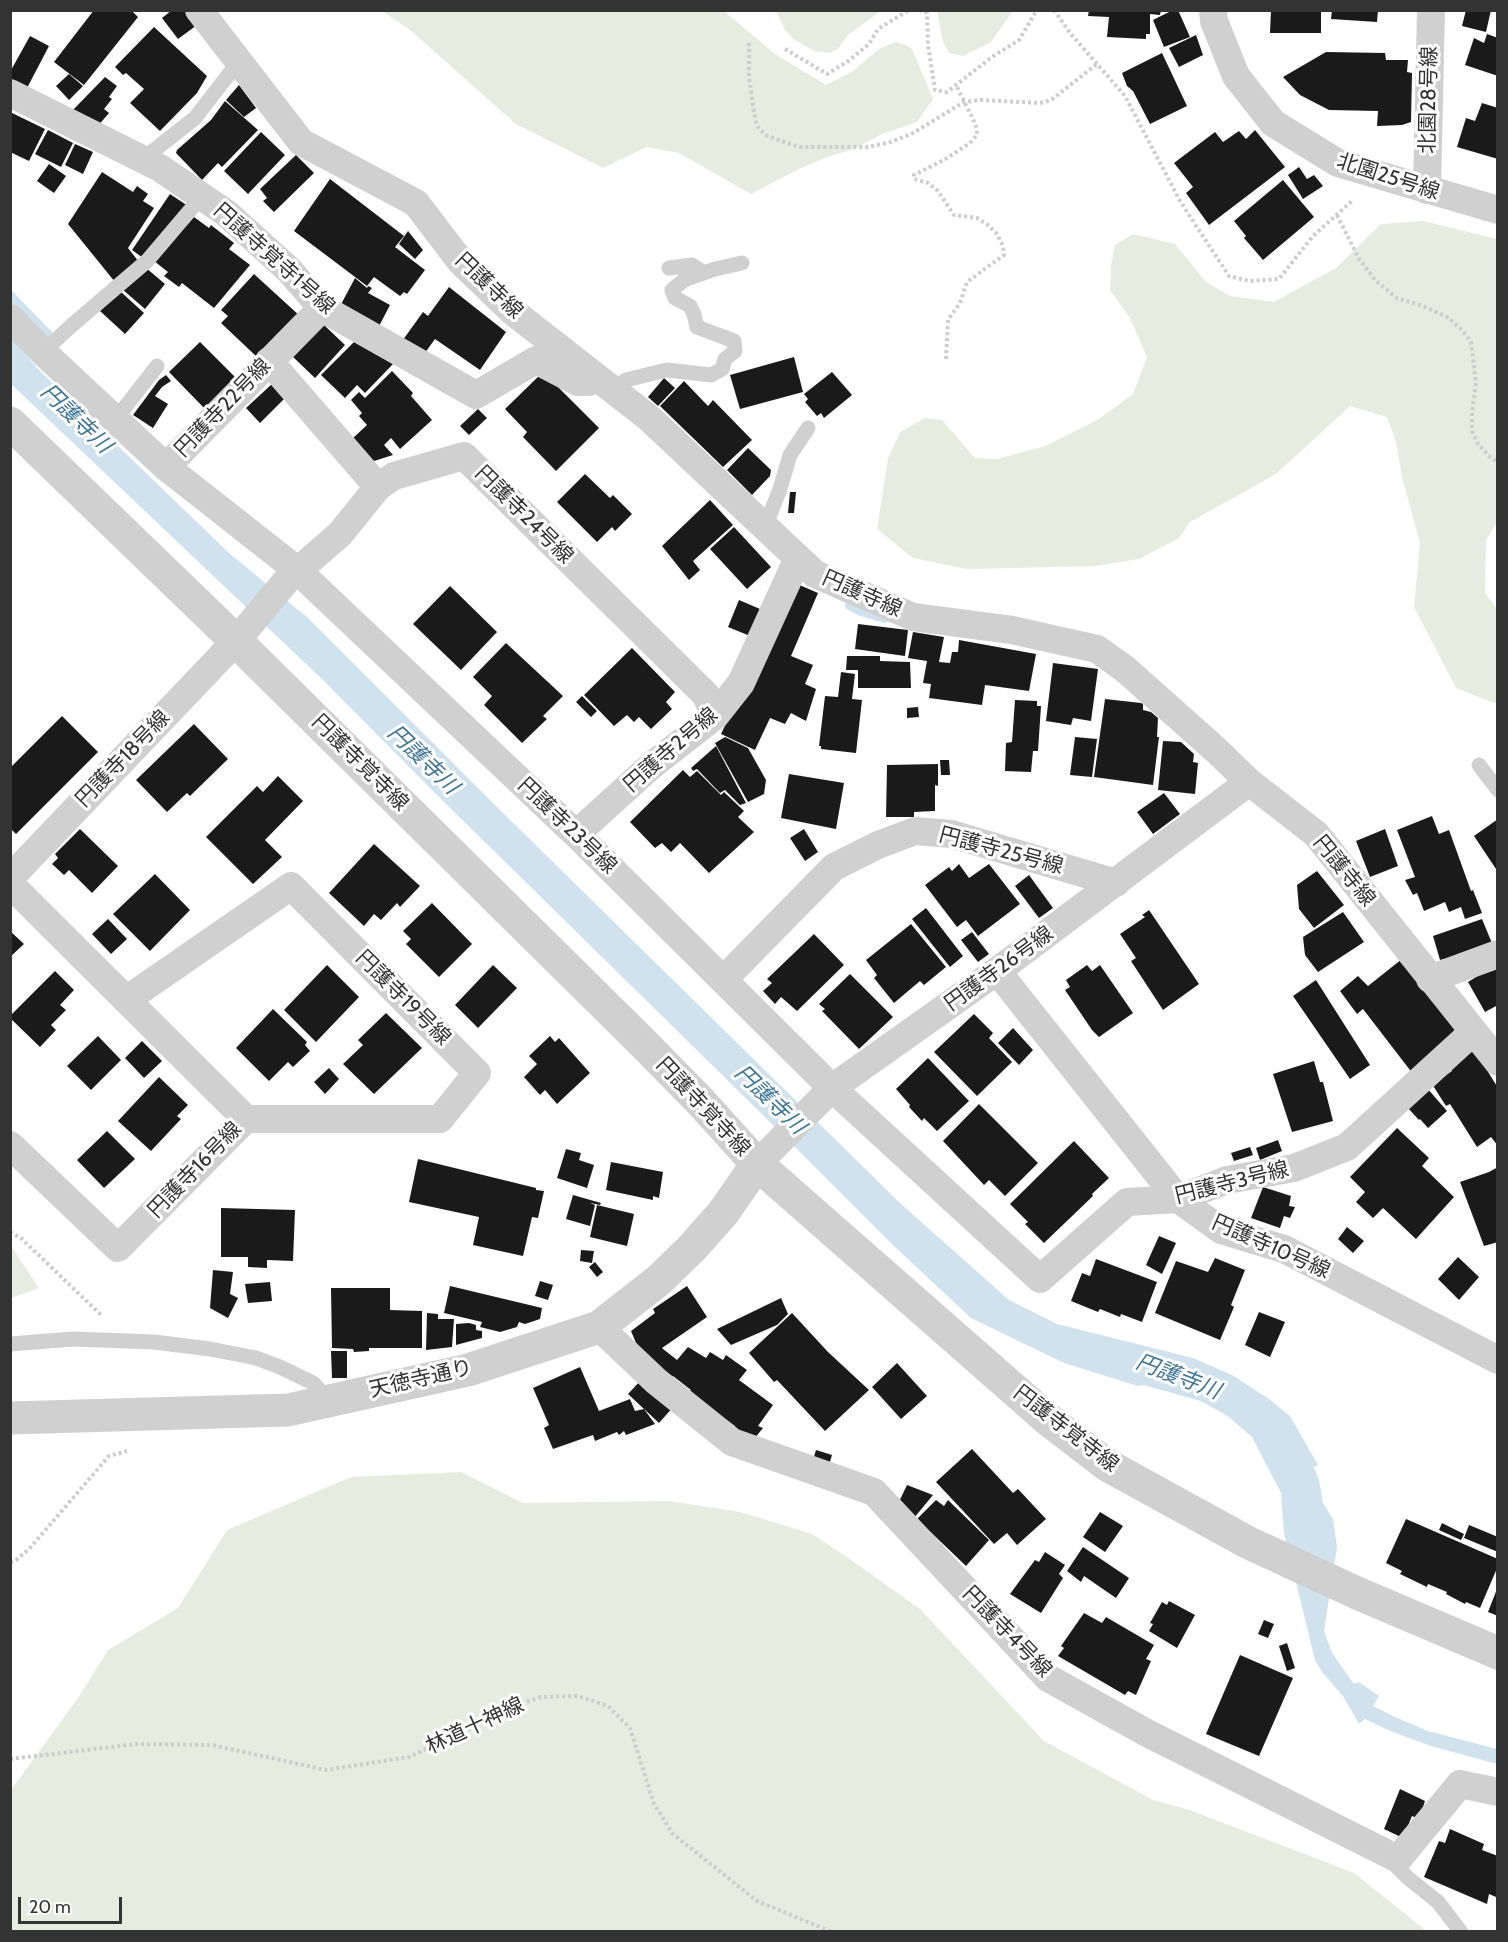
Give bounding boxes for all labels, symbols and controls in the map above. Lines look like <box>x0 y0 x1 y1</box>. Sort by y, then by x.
street label: 北園28号線 <box>1415 46 1443 154</box>
street label: 北園25号線 <box>1334 149 1442 205</box>
street label: 円護寺覚寺1号線 <box>208 198 340 320</box>
street label: 円護寺線 <box>450 248 528 324</box>
street label: 円護寺22号線 <box>170 354 276 462</box>
water label: 円護寺川 <box>35 379 117 459</box>
street label: 円護寺24号線 <box>470 461 578 569</box>
street label: 円護寺線 <box>819 565 905 623</box>
street label: 円護寺2号線 <box>619 702 723 798</box>
street label: 円護寺18号線 <box>71 705 175 813</box>
street label: 円護寺覚寺線 <box>307 710 413 816</box>
water label: 円護寺川 <box>382 720 464 800</box>
street label: 円護寺23号線 <box>512 773 622 879</box>
street label: 円護寺25号線 <box>936 822 1066 880</box>
street label: 円護寺線 <box>1308 830 1380 912</box>
street label: 円護寺26号線 <box>940 921 1058 1017</box>
street label: 円護寺19号線 <box>350 945 456 1051</box>
street label: 円護寺覚寺線 <box>651 1052 755 1162</box>
water label: 円護寺川 <box>729 1060 811 1140</box>
street label: 円護寺16号線 <box>143 1117 247 1223</box>
street label: 円護寺3号線 <box>1172 1157 1292 1209</box>
street label: 円護寺10号線 <box>1208 1210 1334 1284</box>
water label: 円護寺川 <box>1132 1349 1224 1405</box>
street label: 天徳寺通り <box>367 1355 475 1403</box>
street label: 円護寺覚寺線 <box>1009 1380 1123 1478</box>
street label: 円護寺4号線 <box>957 1581 1057 1683</box>
street label: 林道十神線 <box>422 1692 528 1760</box>
scale bar <box>21 1885 124 1923</box>
text: 20 m <box>29 1896 71 1918</box>

